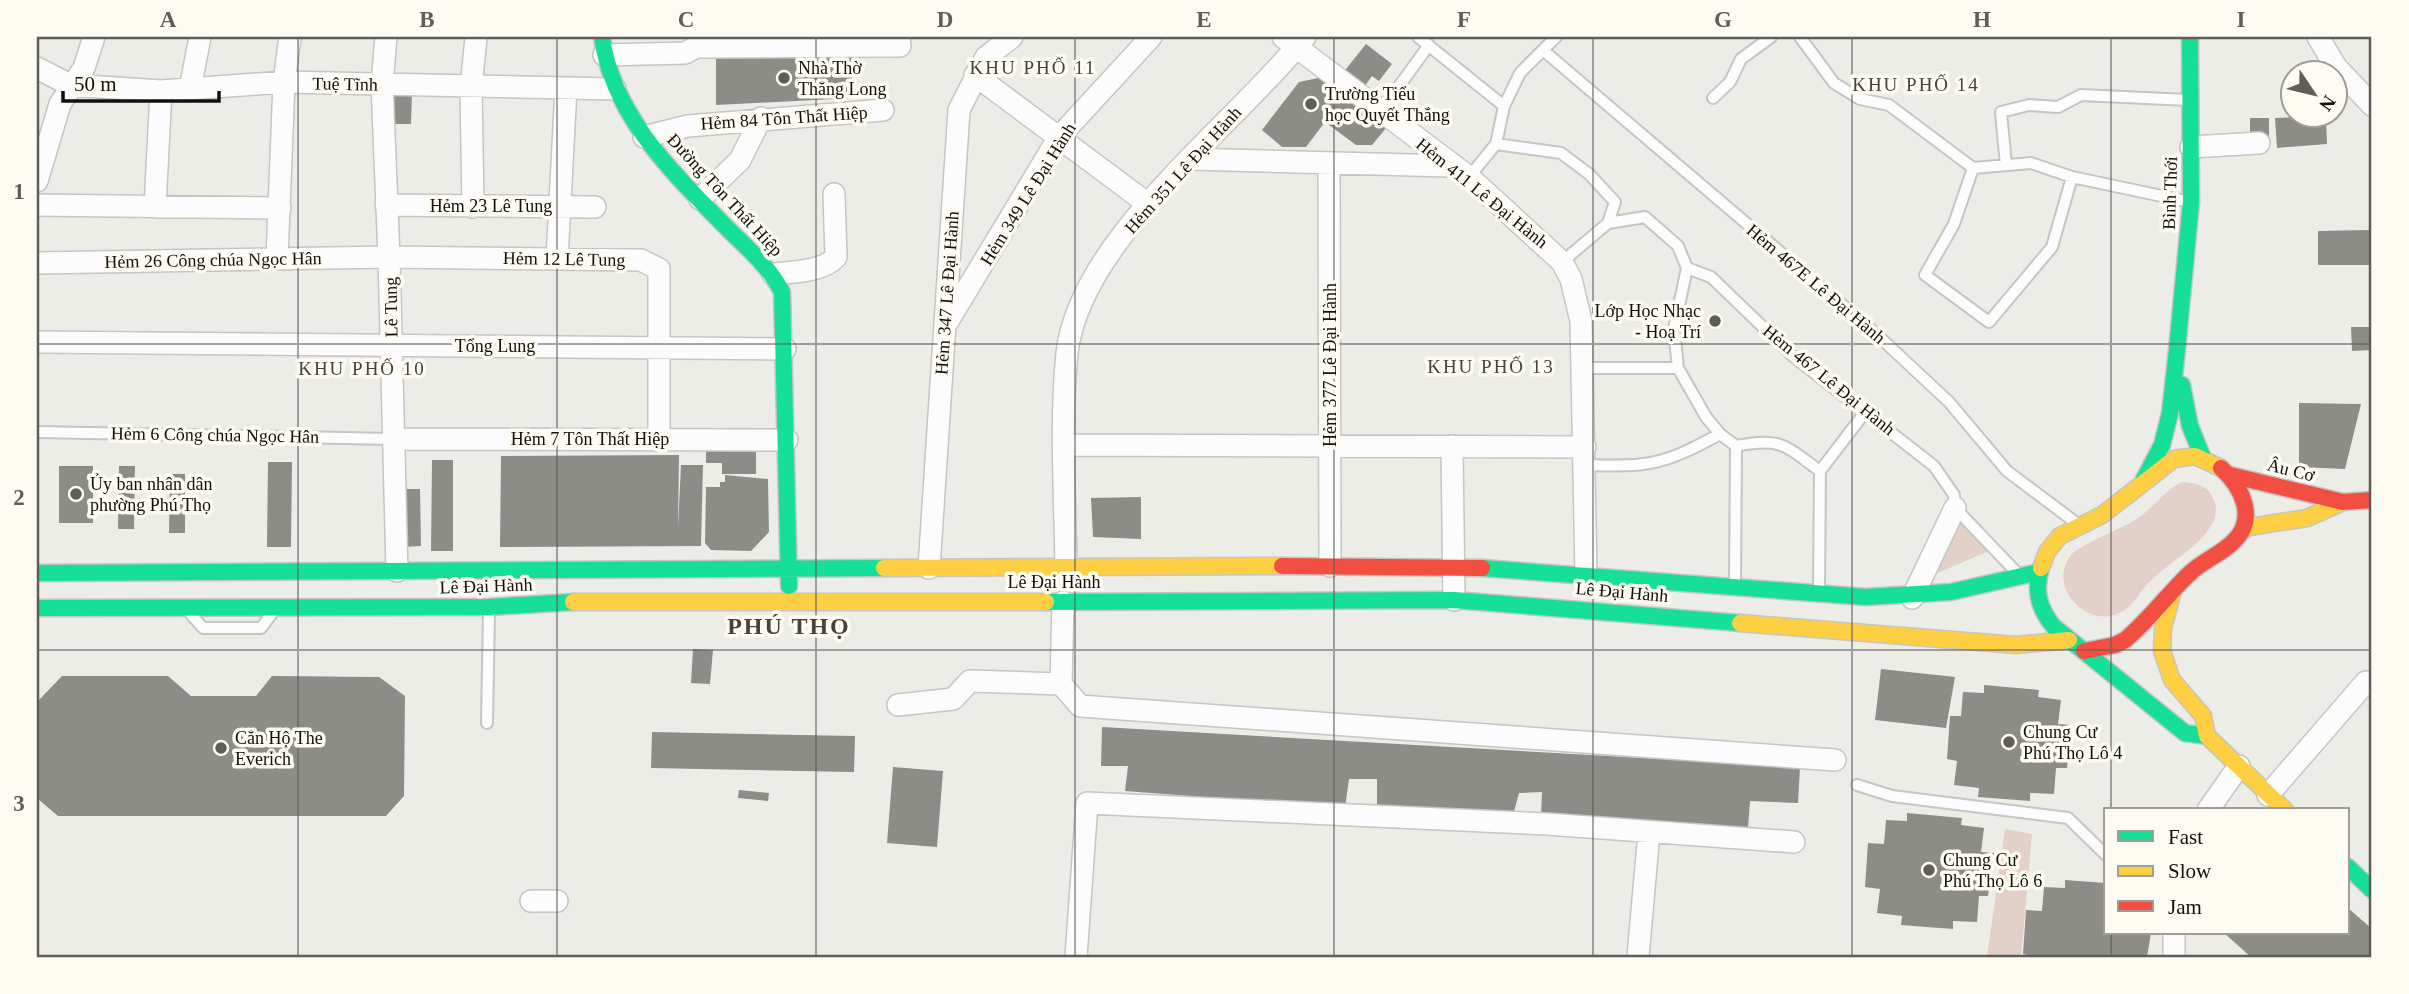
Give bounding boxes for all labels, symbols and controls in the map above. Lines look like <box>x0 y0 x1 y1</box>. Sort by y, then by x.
text: A <box>160 7 177 32</box>
text: B <box>419 7 435 32</box>
text: C <box>678 7 694 32</box>
text: D <box>937 7 953 32</box>
text: E <box>1196 7 1212 32</box>
text: F <box>1457 7 1471 32</box>
text: G <box>1714 7 1732 32</box>
text: H <box>1973 7 1991 32</box>
text: I <box>2237 7 2246 32</box>
district label: KHU PHỐ 11 <box>970 57 1096 78</box>
place label: Nhà Thờ Thăng Long <box>798 58 886 99</box>
scale bar <box>63 60 219 104</box>
north arrow <box>2280 60 2350 130</box>
marker: Nhà Thờ Thăng Long <box>776 70 792 86</box>
text: 50 m <box>74 72 117 96</box>
street label: Tuệ Tĩnh <box>312 73 378 95</box>
district label: KHU PHỐ 14 <box>1852 74 1980 95</box>
place label: Trường Tiểu học Quyết Thắng <box>1325 84 1450 125</box>
text: N <box>2315 92 2340 115</box>
marker: Trường Tiểu học Quyết Thắng <box>1303 96 1319 112</box>
street label: Hẻm 84 Tôn Thất Hiệp <box>700 102 868 134</box>
street label: Hẻm 351 Lê Đại Hành <box>1121 102 1245 238</box>
street label: Hẻm 349 Lê Đại Hành <box>976 119 1080 269</box>
street label: Đường Tôn Thất Hiệp <box>663 130 787 260</box>
street label: Hẻm 411 Lê Đại Hành <box>1412 134 1552 252</box>
street label: Bình Thới <box>2159 156 2181 230</box>
text: 1 <box>13 179 25 204</box>
street label: Hẻm 23 Lê Tung <box>430 196 552 216</box>
street label: Hẻm 347 Lê Đại Hành <box>931 211 963 375</box>
street label: Hẻm 467E Lê Đại Hành <box>1743 220 1889 348</box>
street label: Hẻm 26 Công chúa Ngọc Hân <box>104 248 322 272</box>
street label: Hẻm 12 Lê Tung <box>503 248 625 270</box>
street label: Lê Tung <box>380 277 402 337</box>
street label: Hẻm 377 Lê Đại Hành <box>1320 283 1340 447</box>
place label: Lớp Học Nhạc - Hoạ Trí <box>1595 301 1701 342</box>
marker: Lớp Học Nhạc - Hoạ Trí <box>1707 313 1723 329</box>
street label: Hẻm 467 Lê Đại Hành <box>1759 321 1899 439</box>
street label: Tổng Lung <box>455 336 535 356</box>
district label: KHU PHỐ 13 <box>1427 356 1555 377</box>
district label: KHU PHỐ 10 <box>298 358 426 379</box>
street label: Hẻm 6 Công chúa Ngọc Hân <box>111 423 319 447</box>
street label: Hẻm 7 Tôn Thất Hiệp <box>511 429 669 449</box>
street label: Âu Cơ <box>2265 454 2317 486</box>
place label: Ủy ban nhân dân phường Phú Thọ <box>90 473 212 515</box>
text: 2 <box>13 485 25 510</box>
marker: Ủy ban nhân dân phường Phú Thọ <box>68 486 84 502</box>
street label: Lê Đại Hành <box>1008 572 1100 592</box>
street label: Lê Đại Hành <box>439 574 533 598</box>
street label: Lê Đại Hành <box>1575 578 1669 606</box>
district label: PHÚ THỌ <box>727 613 851 639</box>
place label: Chung Cư Phú Thọ Lô 4 <box>2023 722 2122 763</box>
place label: Căn Hộ The Everich <box>235 728 323 769</box>
marker: Chung Cư Phú Thọ Lô 4 <box>2001 734 2017 750</box>
marker: Căn Hộ The Everich <box>213 740 229 756</box>
text: 3 <box>13 791 25 816</box>
legend <box>2104 808 2350 934</box>
text: Fast <box>2168 825 2203 849</box>
place label: Chung Cư Phú Thọ Lô 6 <box>1943 850 2042 891</box>
text: Slow <box>2168 859 2212 883</box>
marker: Chung Cư Phú Thọ Lô 6 <box>1921 862 1937 878</box>
text: Jam <box>2168 895 2202 919</box>

